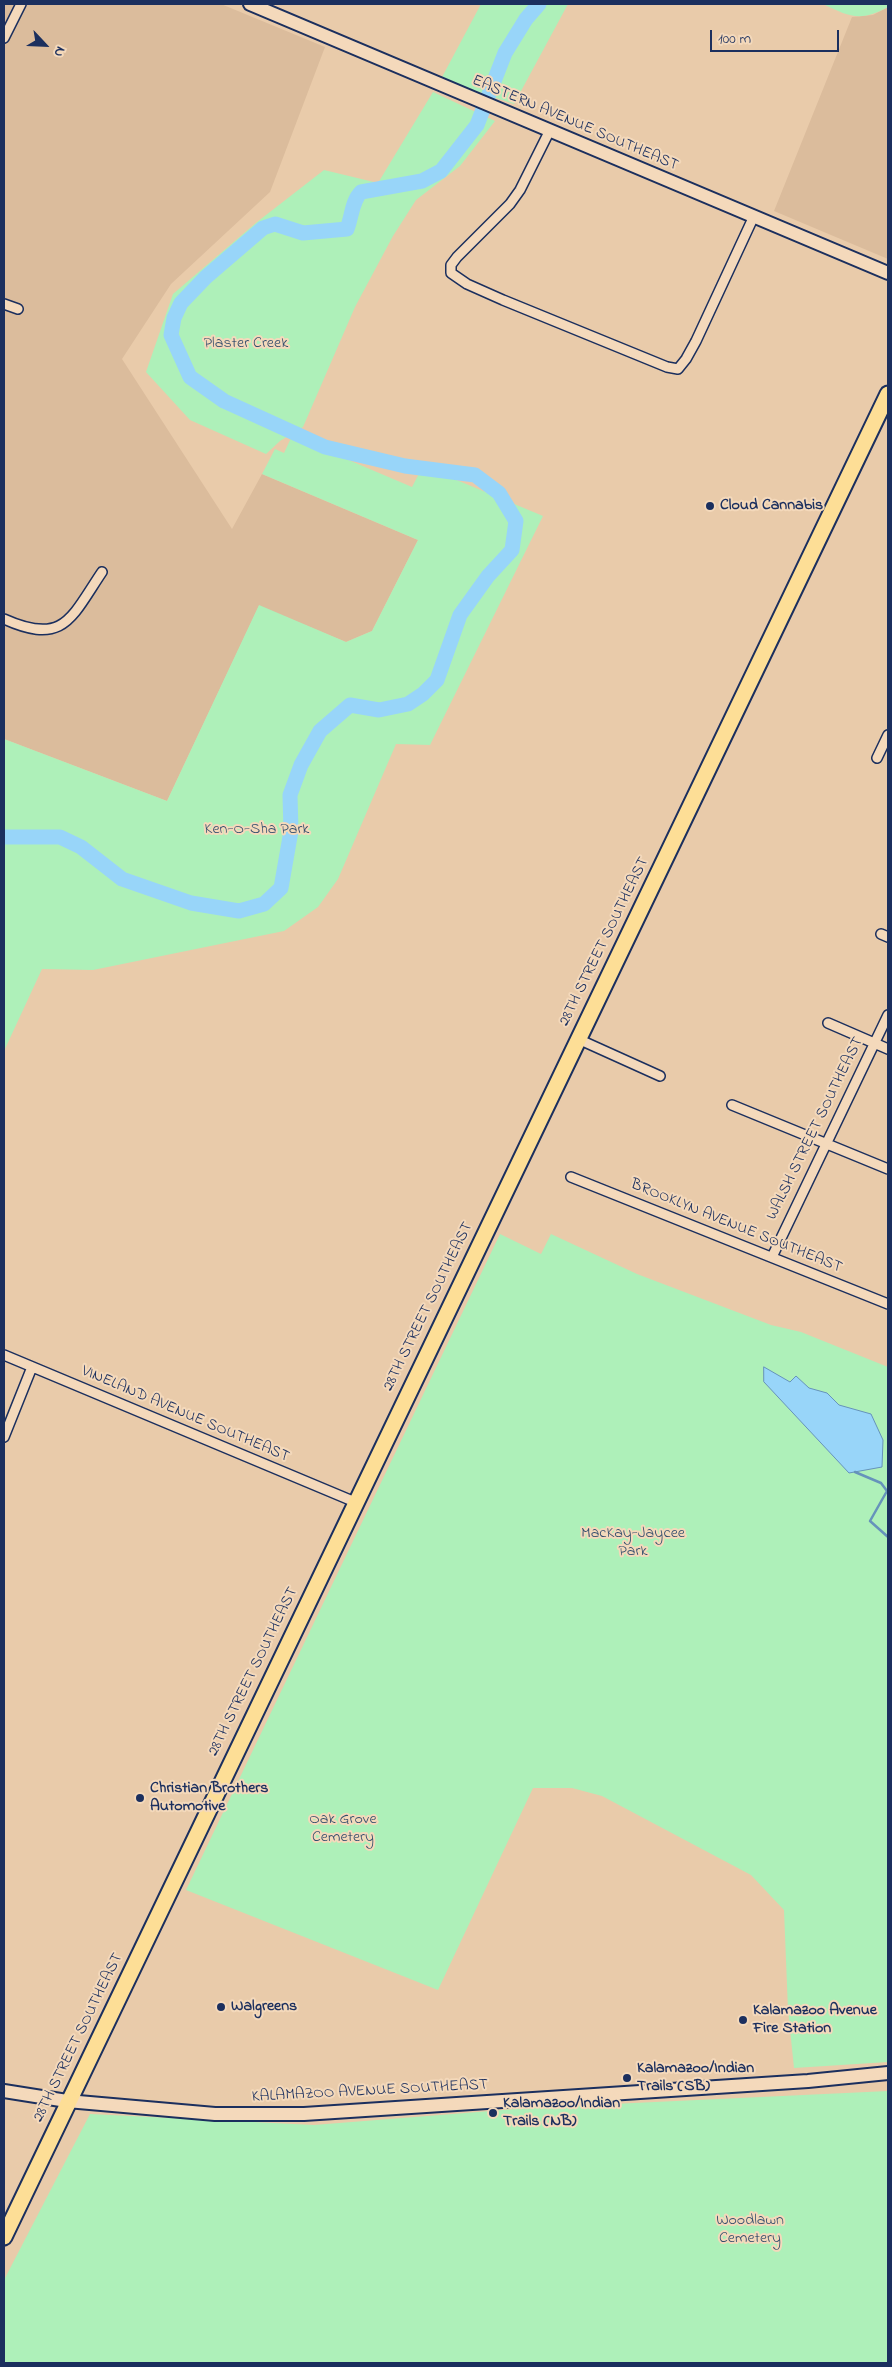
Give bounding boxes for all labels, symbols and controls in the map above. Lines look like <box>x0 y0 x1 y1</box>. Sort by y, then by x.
north arrow <box>20 20 70 70</box>
scale bar <box>712 20 841 52</box>
text: 100 m <box>718 28 751 50</box>
text: N <box>48 43 71 60</box>
street label: EASTERN AVENUE SOUTHEAST <box>469 72 681 176</box>
park label: Plaster Creek <box>204 334 288 354</box>
place label: Cloud Cannabis <box>720 496 823 516</box>
marker: Cloud Cannabis <box>704 500 716 512</box>
park label: Ken-O-Sha Park <box>205 820 309 840</box>
street label: 28TH STREET SOUTHEAST <box>556 854 654 1030</box>
street label: WALSH STREET SOUTHEAST <box>763 1034 869 1224</box>
street label: BROOKLYN AVENUE SOUTHEAST <box>627 1176 845 1278</box>
street label: 28TH STREET SOUTHEAST <box>380 1219 478 1395</box>
street label: VINELAND AVENUE SOUTHEAST <box>78 1362 292 1468</box>
park label: MacKay-Jaycee Park <box>581 1524 685 1562</box>
street label: 28TH STREET SOUTHEAST <box>205 1584 303 1760</box>
place label: Christian Brothers Automotive <box>150 1779 268 1817</box>
marker: Christian Brothers Automotive <box>134 1792 146 1804</box>
park label: Oak Grove Cemetery <box>309 1810 377 1848</box>
street label: 28TH STREET SOUTHEAST <box>30 1950 128 2126</box>
place label: Walgreens <box>231 1997 297 2017</box>
marker: Walgreens <box>215 2001 227 2013</box>
place label: Kalamazoo Avenue Fire Station <box>753 2001 877 2039</box>
marker: Kalamazoo Avenue Fire Station <box>737 2014 749 2026</box>
place label: Kalamazoo/Indian Trails (SB) <box>637 2059 754 2097</box>
marker: Kalamazoo/Indian Trails (SB) <box>621 2072 633 2084</box>
street label: KALAMAZOO AVENUE SOUTHEAST <box>251 2076 489 2108</box>
place label: Kalamazoo/Indian Trails (NB) <box>503 2094 620 2132</box>
marker: Kalamazoo/Indian Trails (NB) <box>487 2107 499 2119</box>
park label: Woodlawn Cemetery <box>716 2211 784 2249</box>

